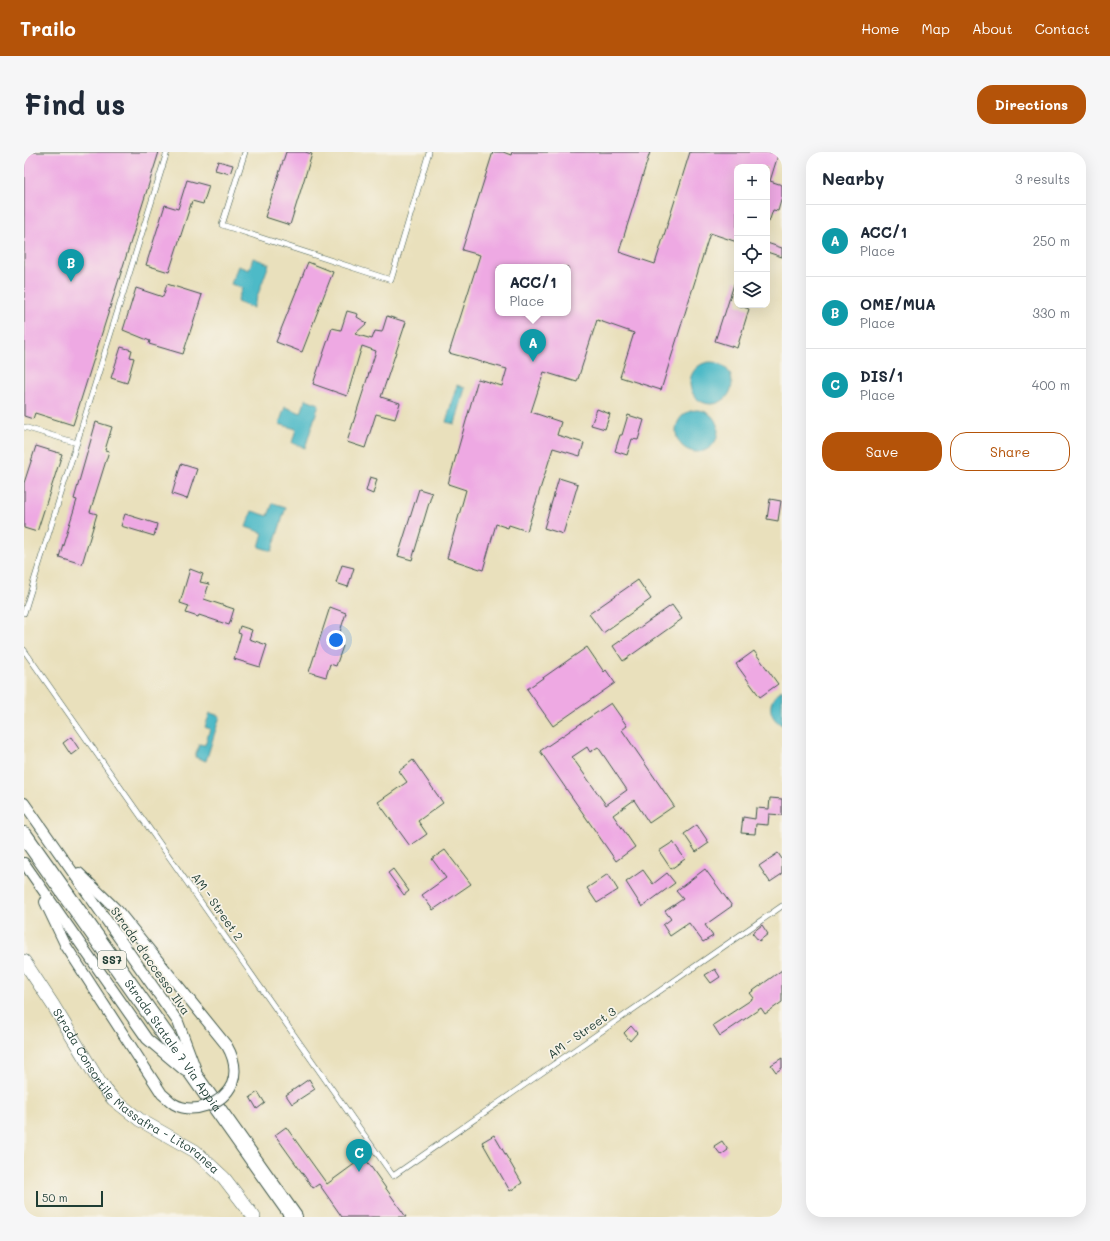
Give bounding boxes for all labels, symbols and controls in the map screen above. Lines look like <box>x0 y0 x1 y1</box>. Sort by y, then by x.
text: Trailo <box>20 16 76 41</box>
text: Home <box>861 19 899 38</box>
text: Map <box>921 19 950 38</box>
text: About <box>972 19 1013 38</box>
text: Contact <box>1035 19 1090 38</box>
button: Directions <box>977 85 1086 124</box>
text: Find us <box>24 86 125 122</box>
map controls <box>734 164 770 308</box>
button: + <box>734 164 770 200</box>
text: Nearby <box>822 167 884 189</box>
text: 3 results <box>1015 170 1070 187</box>
button: − <box>734 200 770 236</box>
text: ACC/1 <box>860 222 907 242</box>
text: A <box>830 232 840 249</box>
text: 250 m <box>1033 232 1070 249</box>
button: locate <box>734 236 770 272</box>
text: Place <box>860 242 895 259</box>
pin: B <box>58 249 84 282</box>
popup <box>495 264 571 316</box>
text: ACC/1 <box>509 272 557 292</box>
button: layers <box>734 272 770 308</box>
text: Place <box>509 292 544 309</box>
text: OME/MUA <box>860 294 936 314</box>
text: B <box>831 304 839 321</box>
text: 330 m <box>1032 304 1070 321</box>
text: Place <box>860 314 895 331</box>
pin: A <box>520 329 546 362</box>
text: DIS/1 <box>860 366 903 386</box>
text: C <box>830 376 840 393</box>
text: 400 m <box>1032 376 1070 393</box>
text: Place <box>860 386 895 403</box>
button: Save <box>822 432 942 471</box>
button: Share <box>950 432 1070 471</box>
your location <box>326 630 346 650</box>
street label: AM - Street 2 <box>189 869 247 944</box>
street label: Strada d'accesso Ilva <box>107 903 194 1018</box>
road number: SS7 <box>98 951 126 969</box>
street label: Strada Statale 7 Via Appia <box>121 976 226 1115</box>
street label: AM - Street 3 <box>544 1003 619 1062</box>
street label: Strada Consortile Massafra - Litoranea <box>50 1005 223 1177</box>
pin: C <box>346 1139 372 1172</box>
scale bar <box>36 1189 103 1208</box>
text: 50 m <box>42 1190 68 1205</box>

